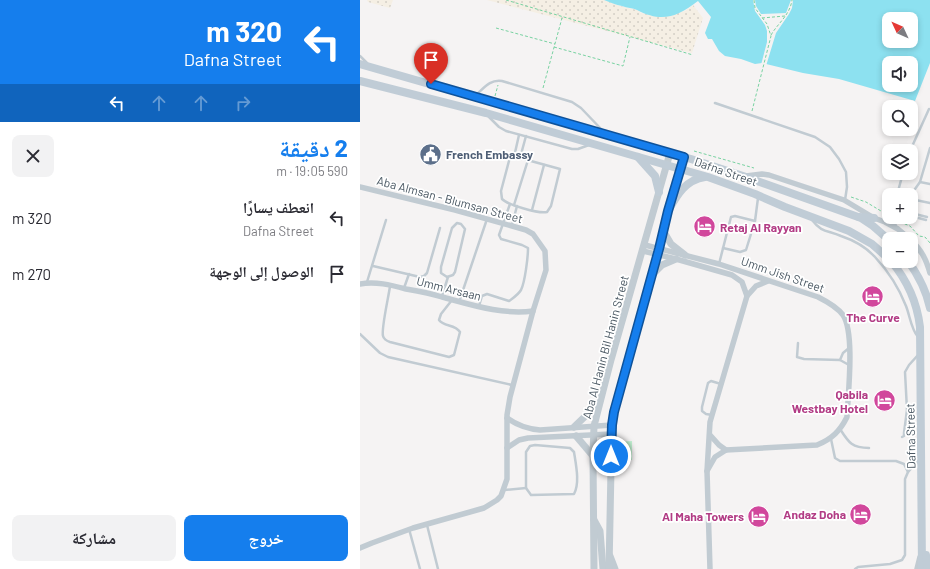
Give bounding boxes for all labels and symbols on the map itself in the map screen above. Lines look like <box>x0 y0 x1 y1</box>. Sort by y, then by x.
north arrow <box>882 12 918 48</box>
pin <box>414 43 448 84</box>
public building icon: French Embassy <box>417 141 443 167</box>
place label: French Embassy <box>446 147 533 161</box>
street label: Dafna Street <box>693 154 759 188</box>
street label: Aba Almsan - Blumsan Street <box>376 173 524 225</box>
hotel icon: Retaj Al Rayyan <box>692 214 718 240</box>
place label: Retaj Al Rayyan <box>720 220 802 234</box>
street label: Umm Jish Street <box>739 253 827 295</box>
street label: Umm Arsaan <box>415 273 483 303</box>
street label: Aba Al Hanin Bil Hanin Street <box>579 274 631 420</box>
hotel icon: The Curve <box>860 283 886 309</box>
place label: The Curve <box>846 310 900 324</box>
place label: Qabila Westbay Hotel <box>792 387 868 415</box>
hotel icon: Qabila Westbay Hotel <box>871 388 897 414</box>
street label: Dafna Street <box>902 403 918 469</box>
position arrow <box>590 435 632 477</box>
hotel icon: Andaz Doha <box>848 501 874 527</box>
hotel icon: Al Maha Towers <box>746 503 772 529</box>
place label: Andaz Doha <box>783 507 846 521</box>
place label: Al Maha Towers <box>662 509 744 523</box>

